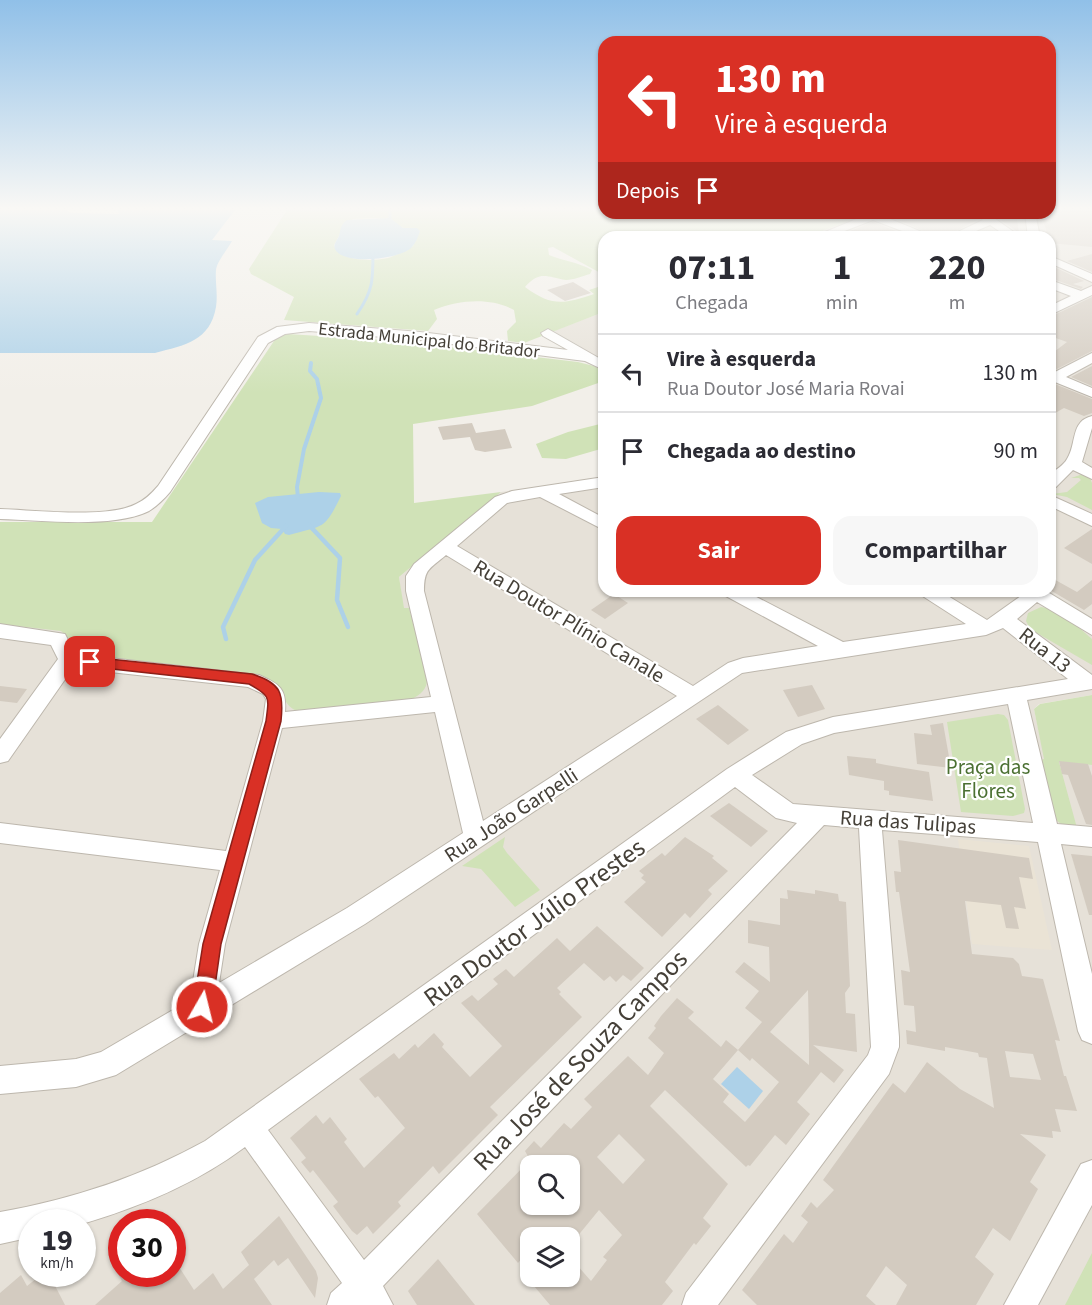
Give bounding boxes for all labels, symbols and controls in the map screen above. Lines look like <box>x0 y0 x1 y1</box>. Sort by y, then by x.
text: 130 m <box>715 49 826 109</box>
icon: left <box>616 60 694 138</box>
text: Vire à esquerda <box>715 105 888 144</box>
icon: arrive <box>691 174 724 207</box>
text: Depois <box>616 175 679 207</box>
text: 07:11 <box>668 242 755 293</box>
text: 1 <box>832 242 851 293</box>
text: 220 <box>929 242 986 293</box>
text: Chegada <box>675 289 748 317</box>
text: min <box>826 289 858 317</box>
text: m <box>949 289 965 317</box>
street label: Estrada Municipal do Britador <box>317 316 542 365</box>
text: Vire à esquerda <box>667 343 816 375</box>
icon: left <box>616 357 649 390</box>
text: 130 m <box>983 357 1038 389</box>
text: Rua Doutor José Maria Rovai <box>667 375 905 403</box>
icon: arrive <box>616 435 649 468</box>
text: Chegada ao destino <box>667 435 856 467</box>
text: 90 m <box>993 435 1038 467</box>
button: Sair <box>616 516 821 585</box>
button: Compartilhar <box>833 516 1038 585</box>
street label: Rua Doutor Plínio Canale <box>468 552 670 690</box>
street label: Rua 13 <box>1013 620 1077 680</box>
pin <box>64 636 115 687</box>
icon: arrive <box>73 645 106 678</box>
park label: Praça das Flores <box>946 752 1030 806</box>
street label: Rua João Garpelli <box>438 760 584 870</box>
street label: Rua das Tulipas <box>839 802 977 842</box>
street label: Rua Doutor Júlio Prestes <box>416 829 653 1016</box>
street label: Rua José de Souza Campos <box>465 941 696 1179</box>
position arrow <box>170 975 234 1039</box>
map controls <box>520 1155 580 1287</box>
button: search <box>520 1155 580 1215</box>
speed limit sign: 30 <box>108 1209 186 1287</box>
text: 19 <box>41 1219 73 1262</box>
button: layers <box>520 1227 580 1287</box>
text: km/h <box>40 1253 74 1274</box>

